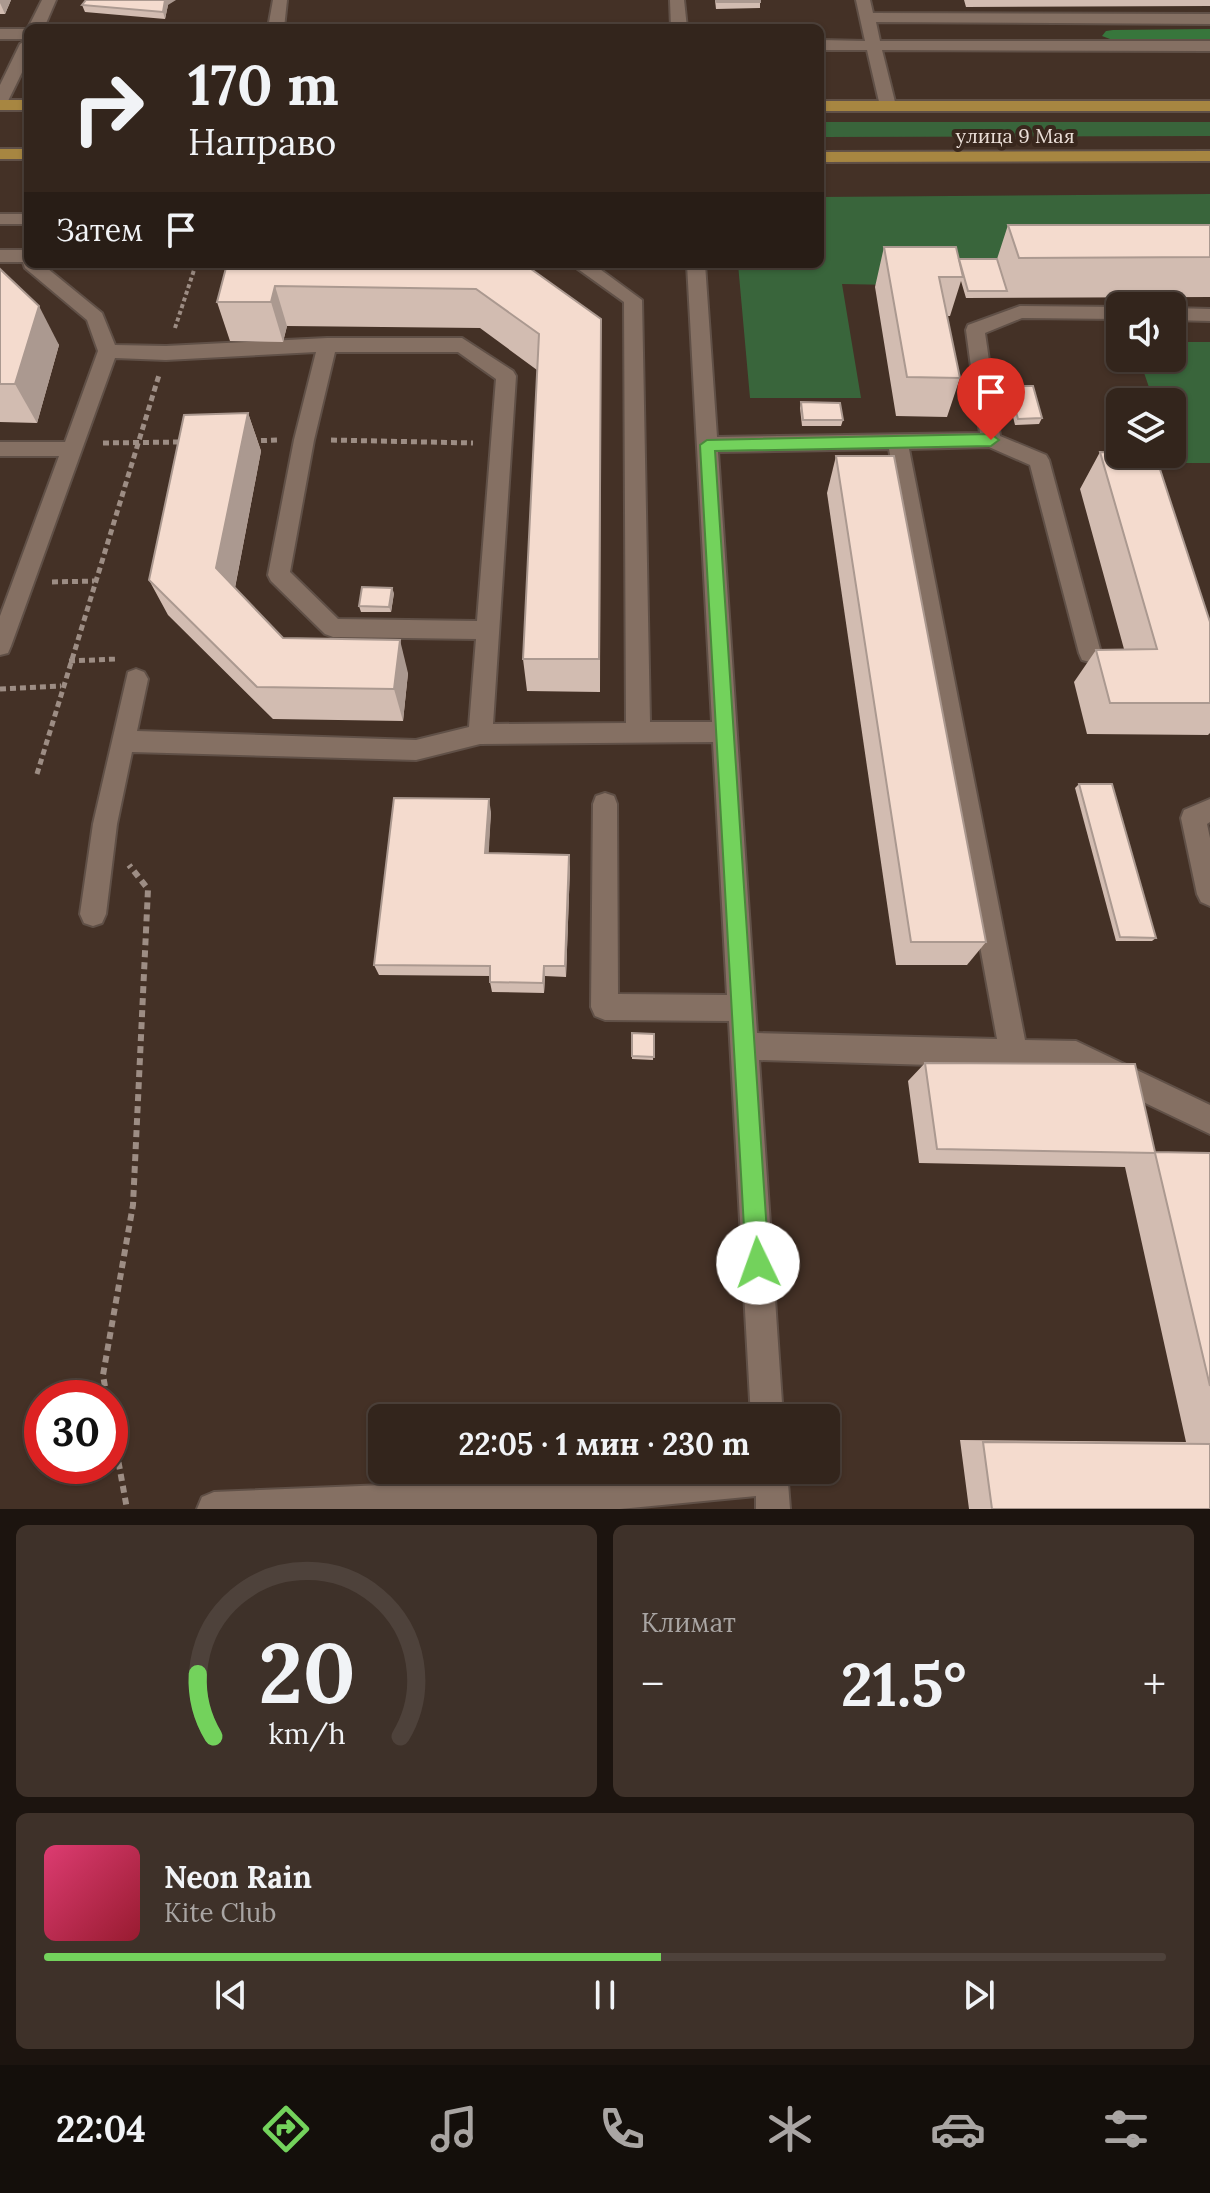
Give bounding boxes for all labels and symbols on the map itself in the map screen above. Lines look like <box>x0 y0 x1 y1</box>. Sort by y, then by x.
street label: улица 9 Мая <box>955 123 1075 148</box>
pin <box>957 358 1025 440</box>
position arrow <box>716 1221 800 1305</box>
speed limit sign: 30 <box>24 1380 128 1484</box>

